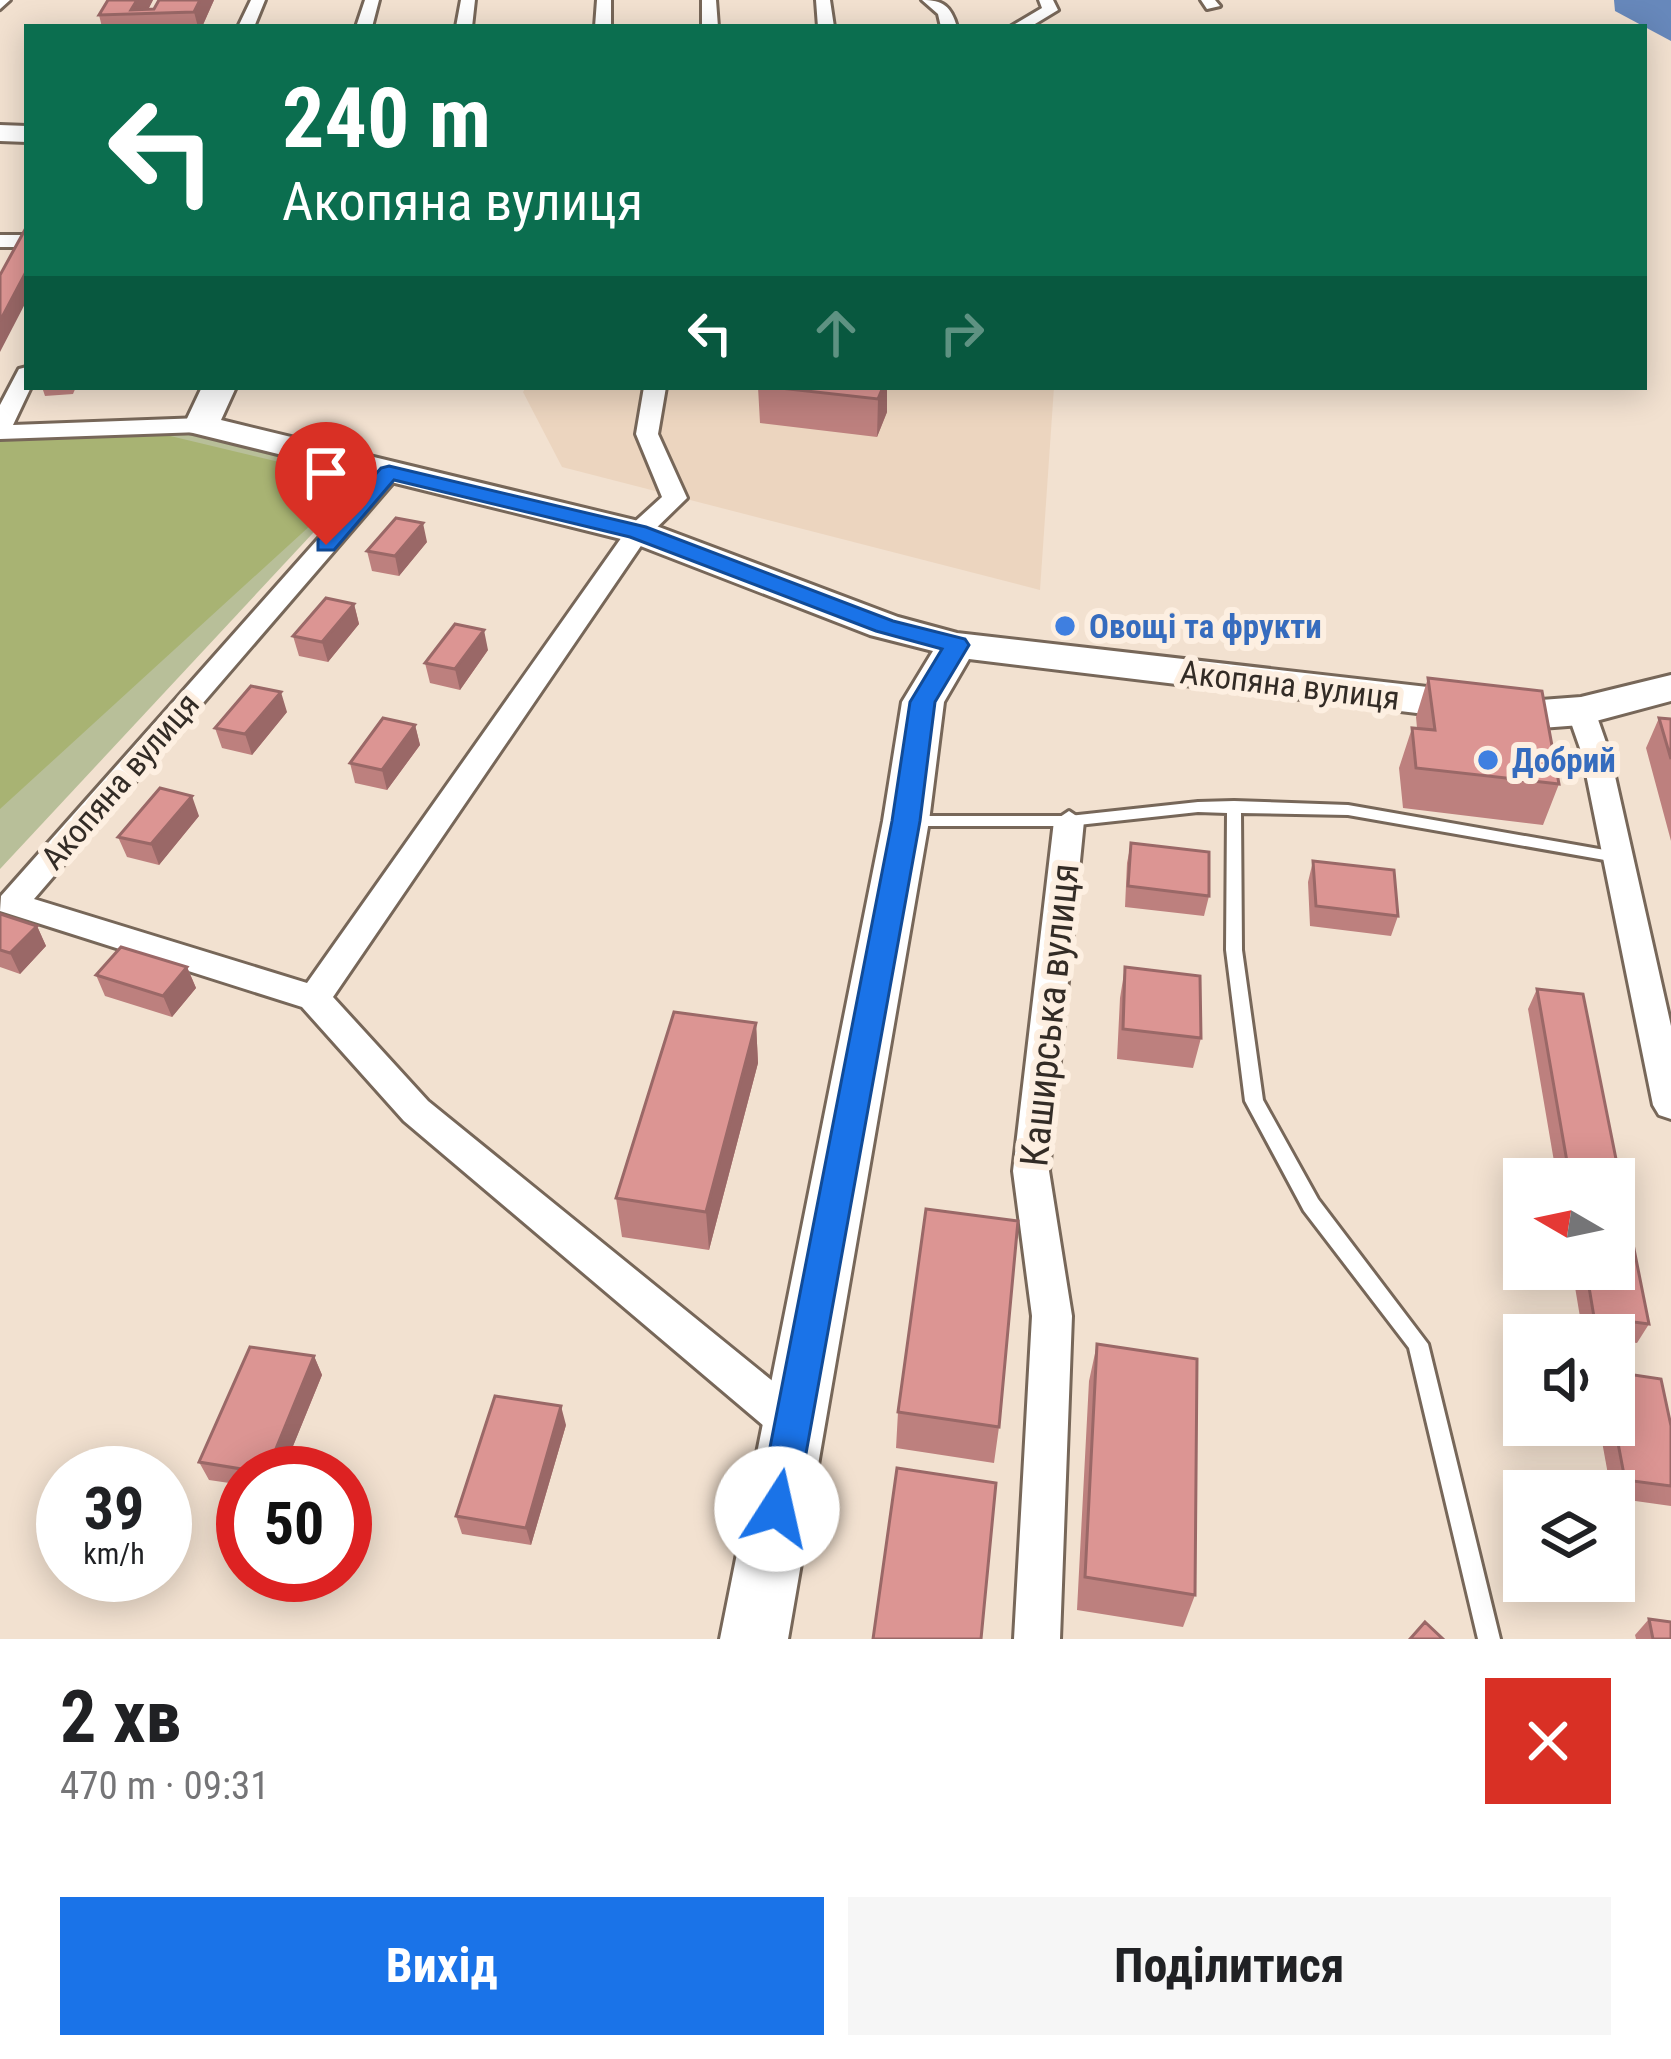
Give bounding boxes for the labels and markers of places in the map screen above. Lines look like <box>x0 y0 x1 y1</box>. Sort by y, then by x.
pin <box>275 422 377 545</box>
place label: Овощі та фрукти <box>1089 607 1322 646</box>
marker: Овощі та фрукти <box>1052 613 1078 639</box>
place label: Добрий <box>1512 741 1616 780</box>
marker: Добрий <box>1475 747 1501 773</box>

